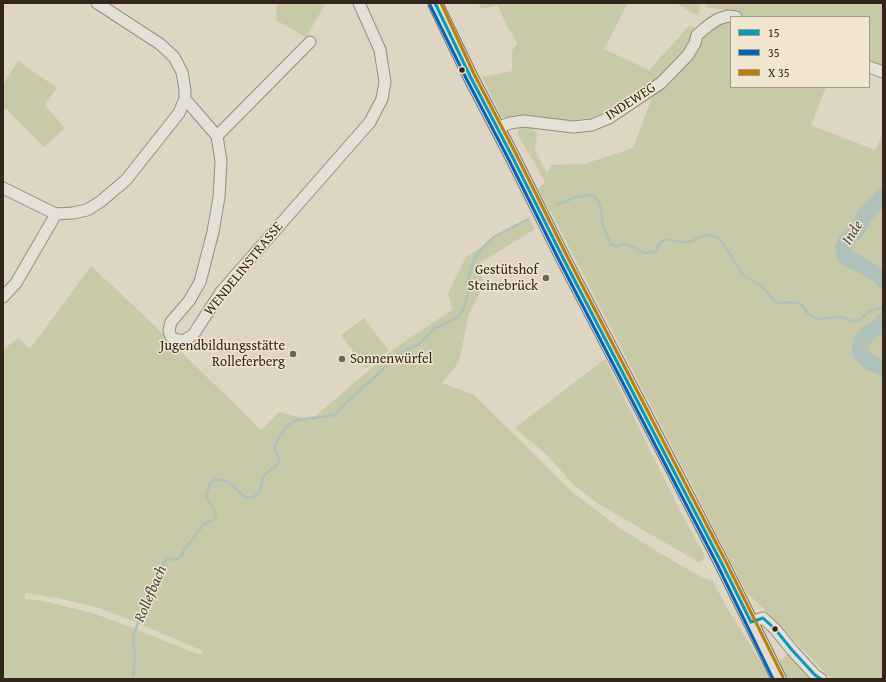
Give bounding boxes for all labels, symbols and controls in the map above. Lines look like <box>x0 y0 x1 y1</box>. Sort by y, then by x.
legend <box>730 16 870 88</box>
text: 15 <box>768 24 780 41</box>
text: 35 <box>768 44 780 61</box>
text: X 35 <box>768 64 790 81</box>
unlabelled marker <box>457 65 467 75</box>
street label: INDEWEG <box>603 80 659 124</box>
water label: Inde <box>839 218 867 248</box>
street label: WENDELINSTRASSE <box>201 219 287 319</box>
place label: Gestütshof Steinebrück <box>468 262 538 294</box>
marker: Gestütshof Steinebrück <box>541 273 551 283</box>
place label: Jugendbildungsstätte Rolleferberg <box>160 338 285 370</box>
marker: Jugendbildungsstätte Rolleferberg <box>288 349 298 359</box>
place label: Sonnenwürfel <box>350 351 432 367</box>
marker: Sonnenwürfel <box>337 354 347 364</box>
water label: Rollefbach <box>131 563 171 625</box>
unlabelled marker <box>770 624 780 634</box>

